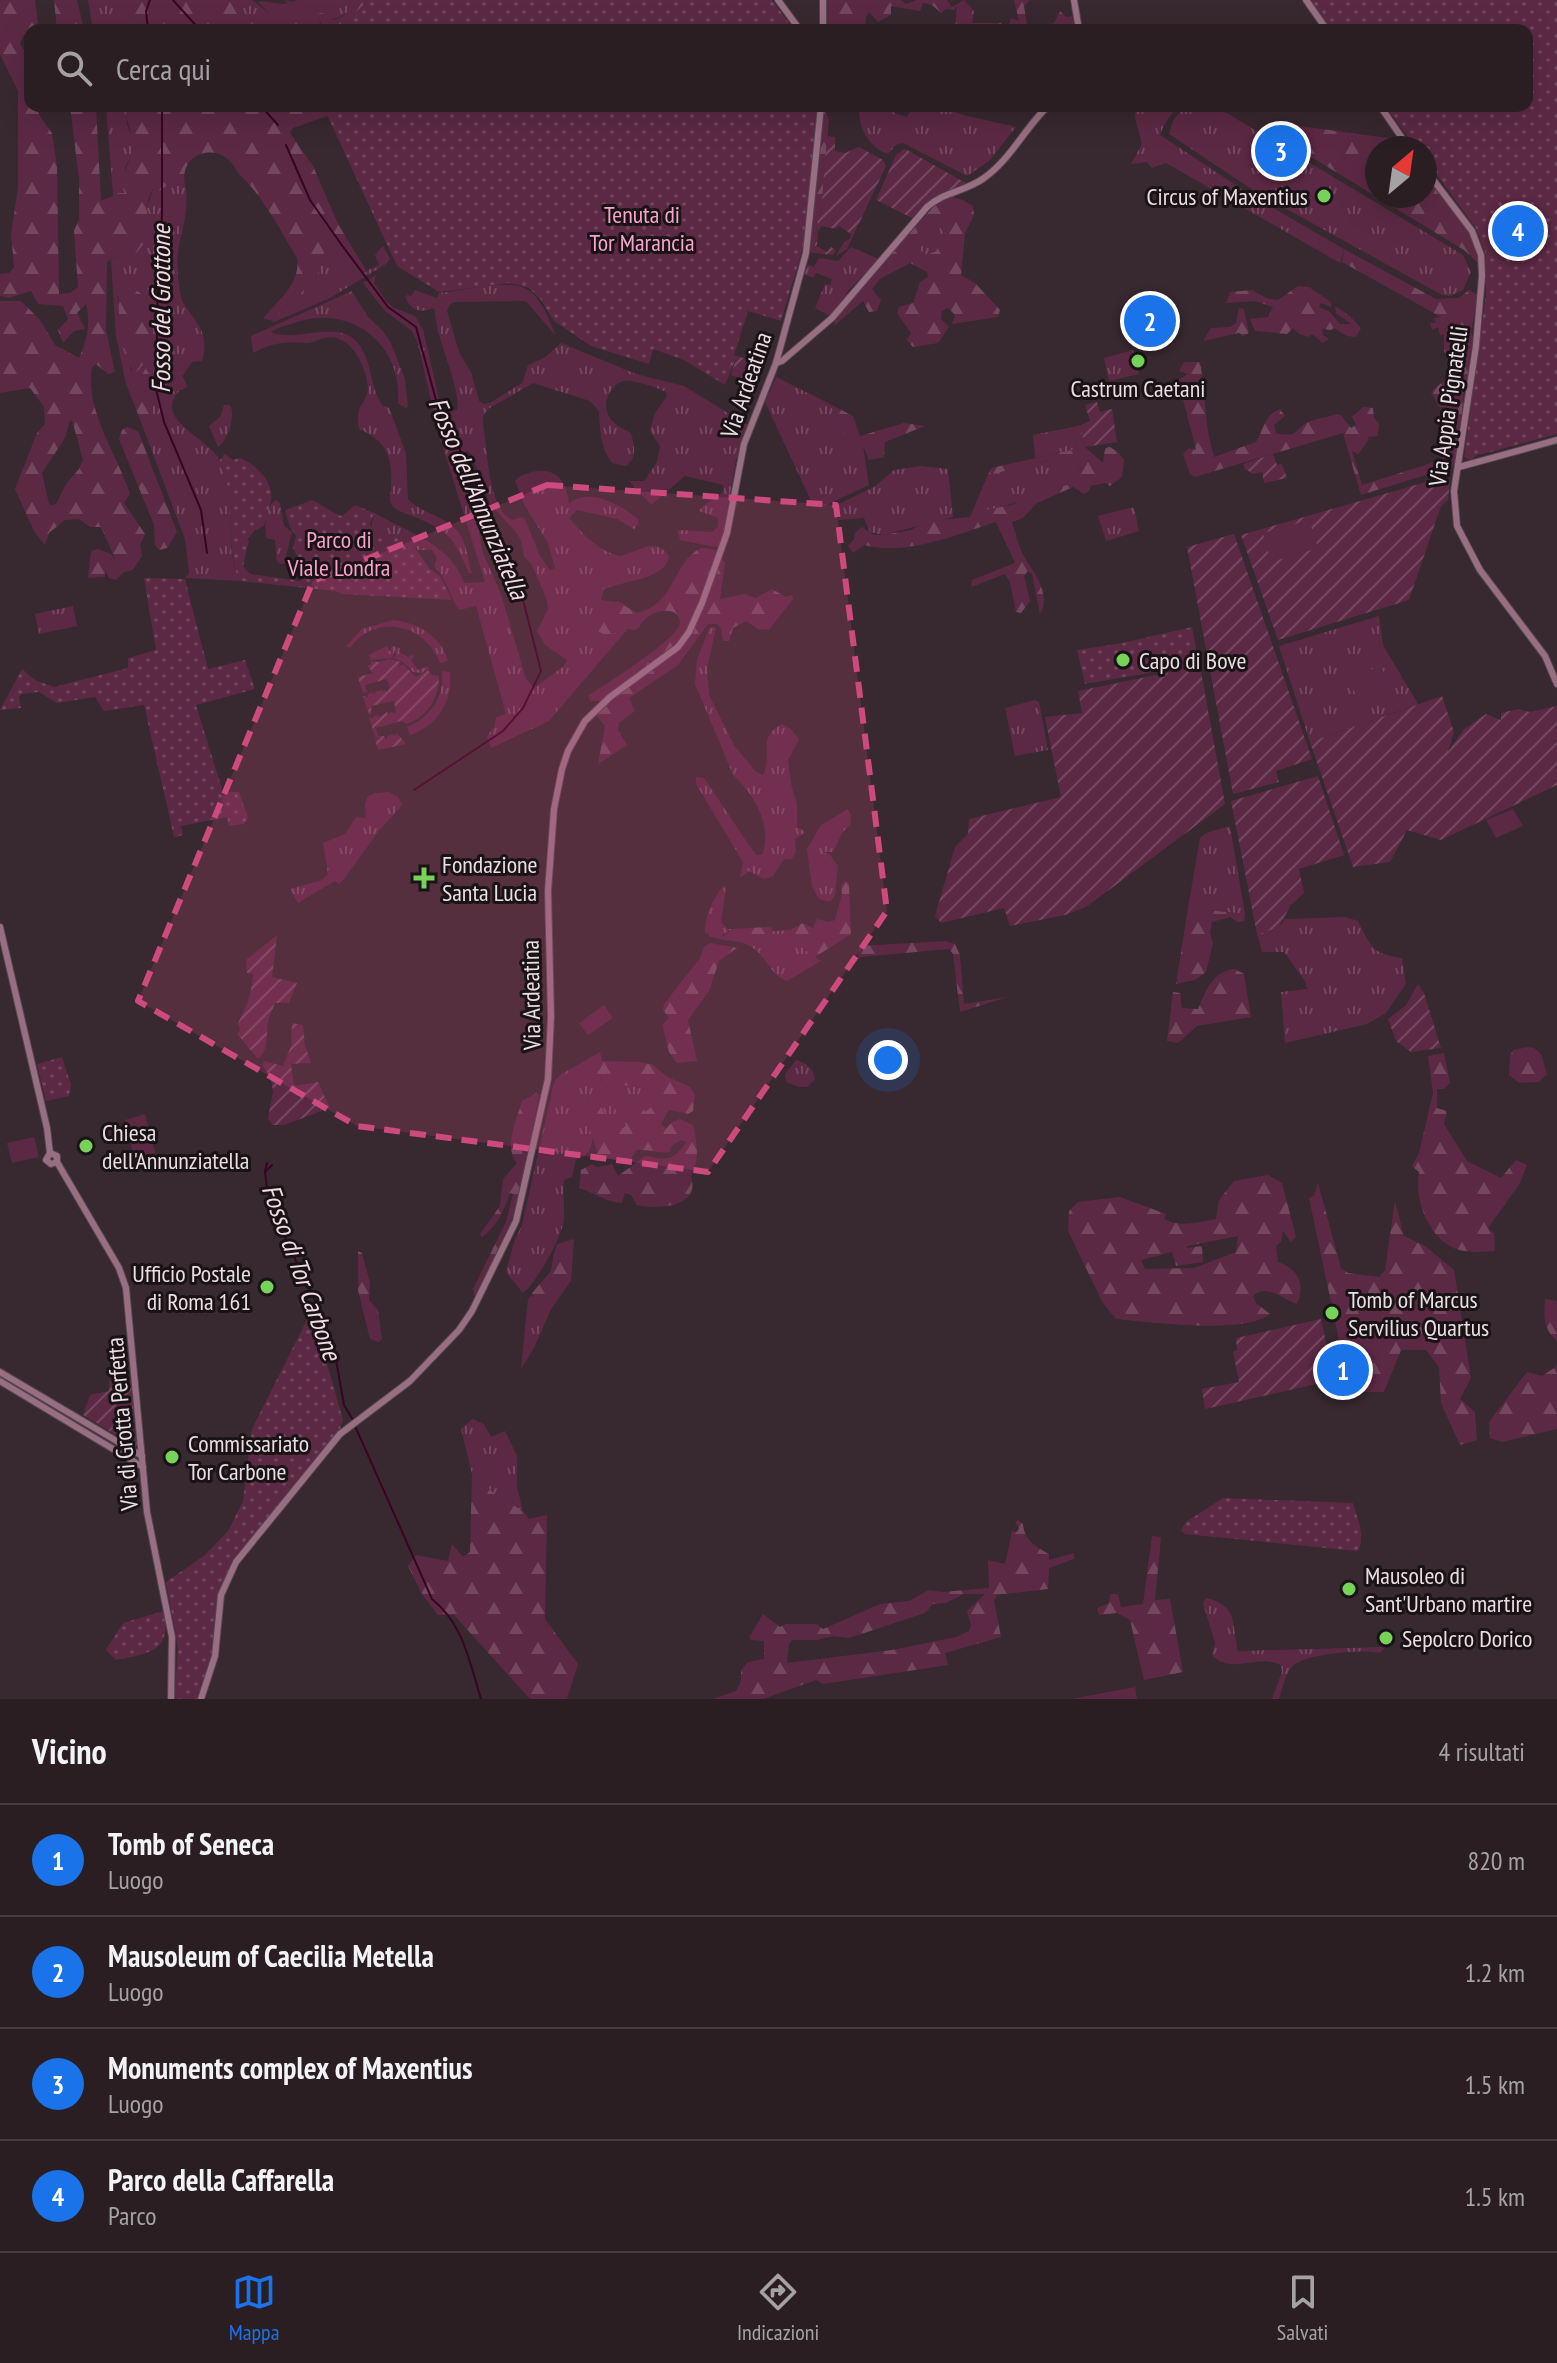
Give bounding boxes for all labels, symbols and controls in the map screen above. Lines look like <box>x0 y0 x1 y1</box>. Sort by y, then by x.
search box <box>24 24 1533 112</box>
icon: search <box>52 46 96 90</box>
text: Cerca qui <box>116 49 211 88</box>
pin: 3 <box>1255 121 1307 181</box>
north arrow <box>1365 136 1437 208</box>
place label: Circus of Maxentius <box>1147 181 1308 212</box>
marker: Circus of Maxentius <box>1315 187 1333 205</box>
park label: Tenuta di Tor Marancia <box>589 199 695 258</box>
pin: 4 <box>1492 201 1544 261</box>
water label: Fosso del Grottone <box>144 223 177 393</box>
pin: 2 <box>1124 291 1176 351</box>
street label: Via Appia Pignatelli <box>1421 324 1475 489</box>
street label: Via Ardeatina <box>713 328 779 443</box>
marker: Castrum Caetani <box>1129 352 1147 370</box>
place label: Castrum Caetani <box>1071 373 1205 404</box>
water label: Fosso dell'Annunziatella <box>422 392 537 605</box>
park label: Parco di Viale Londra <box>287 524 390 583</box>
place label: Capo di Bove <box>1139 645 1247 676</box>
marker: Capo di Bove <box>1114 651 1132 669</box>
place label: Fondazione Santa Lucia <box>442 849 537 908</box>
marker: Fondazione Santa Lucia <box>413 867 435 889</box>
street label: Via Ardeatina <box>515 940 547 1051</box>
your location <box>868 1040 908 1080</box>
place label: Chiesa dell'Annunziatella <box>102 1117 249 1176</box>
marker: Chiesa dell'Annunziatella <box>77 1137 95 1155</box>
water label: Fosso di Tor Carbone <box>255 1180 350 1366</box>
place label: Ufficio Postale di Roma 161 <box>132 1258 251 1317</box>
marker: Ufficio Postale di Roma 161 <box>258 1278 276 1296</box>
place label: Tomb of Marcus Servilius Quartus <box>1348 1284 1489 1343</box>
marker: Tomb of Marcus Servilius Quartus <box>1323 1304 1341 1322</box>
street label: Via di Grotta Perfetta <box>99 1336 145 1513</box>
pin: 1 <box>1317 1340 1369 1400</box>
place label: Commissariato Tor Carbone <box>188 1428 309 1487</box>
marker: Commissariato Tor Carbone <box>163 1448 181 1466</box>
place label: Mausoleo di Sant'Urbano martire <box>1365 1560 1532 1619</box>
marker: Mausoleo di Sant'Urbano martire <box>1340 1580 1358 1598</box>
place label: Sepolcro Dorico <box>1402 1623 1532 1654</box>
marker: Sepolcro Dorico <box>1377 1629 1395 1647</box>
text: Vicino <box>32 1729 107 1773</box>
text: 4 risultati <box>1439 1735 1525 1768</box>
text: Tomb of Seneca <box>108 1824 274 1863</box>
text: 1 <box>52 1844 64 1877</box>
text: 820 m <box>1467 1844 1525 1877</box>
text: Luogo <box>108 1863 163 1896</box>
text: Mausoleum of Caecilia Metella <box>108 1936 434 1975</box>
text: 2 <box>52 1956 64 1989</box>
text: 1.2 km <box>1464 1956 1525 1989</box>
text: Luogo <box>108 1975 163 2008</box>
text: Monuments complex of Maxentius <box>108 2048 472 2087</box>
text: 3 <box>52 2068 64 2101</box>
text: 1.5 km <box>1464 2068 1525 2101</box>
text: Luogo <box>108 2087 163 2120</box>
text: Parco della Caffarella <box>108 2160 334 2199</box>
text: 4 <box>52 2180 64 2213</box>
text: 1.5 km <box>1464 2180 1525 2213</box>
text: Parco <box>108 2199 157 2232</box>
tab: Mappa <box>229 2270 279 2346</box>
tab: Indicazioni <box>737 2270 819 2346</box>
tab: Salvati <box>1277 2270 1328 2346</box>

